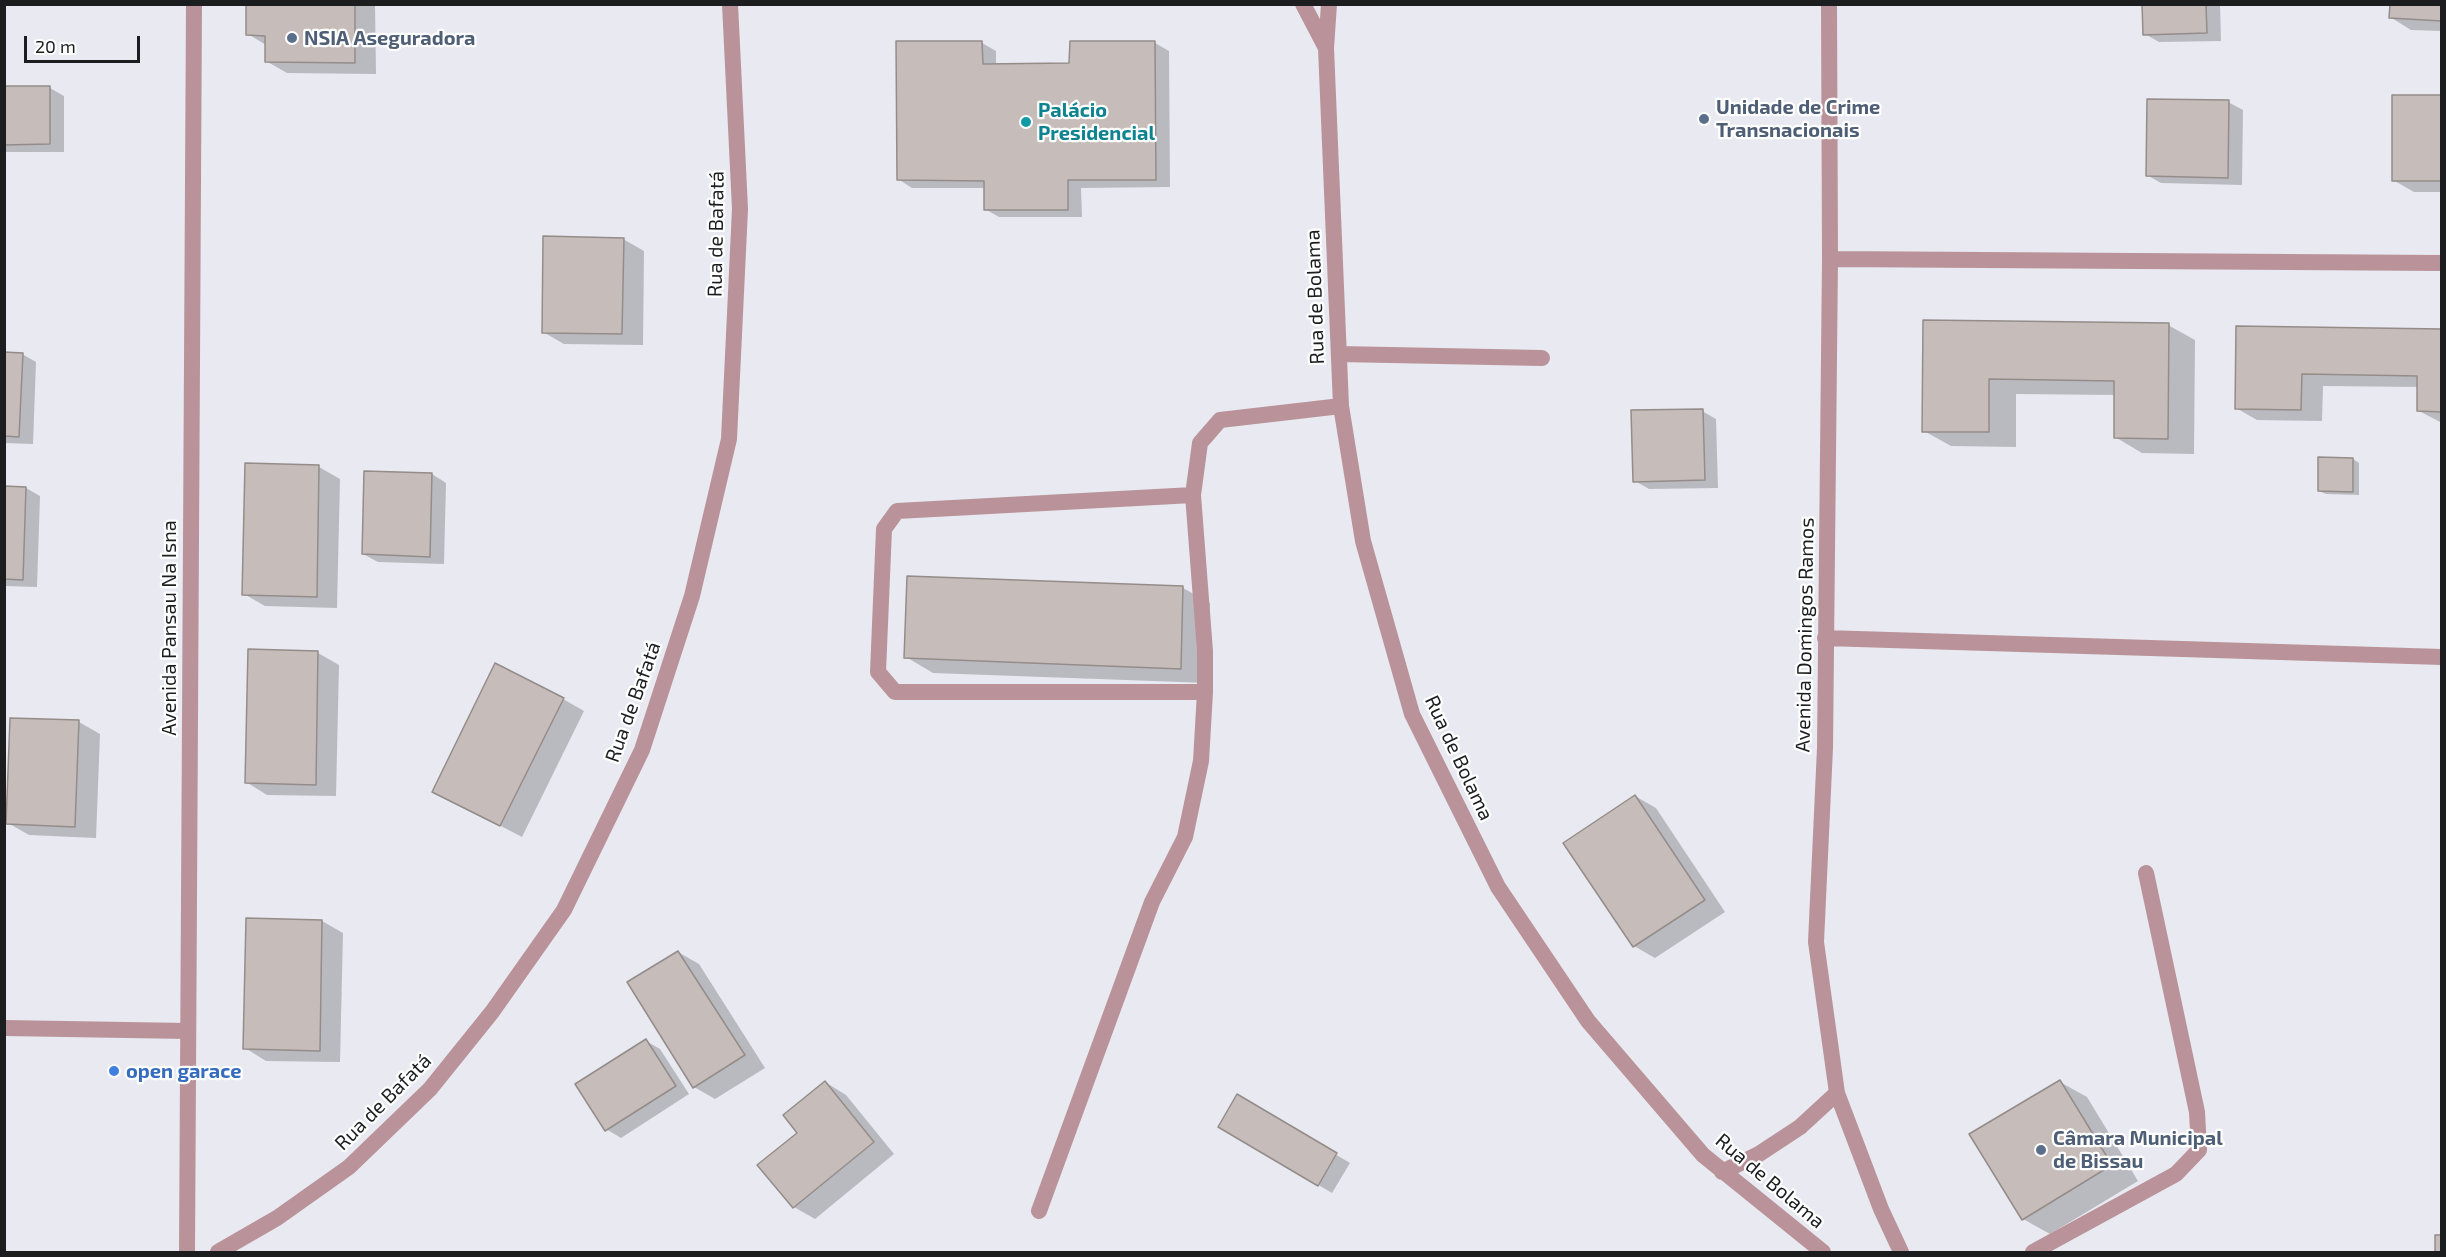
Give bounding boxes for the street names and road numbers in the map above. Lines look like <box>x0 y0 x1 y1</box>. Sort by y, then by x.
street label: Rua de Bafatá <box>703 171 729 297</box>
street label: Rua de Bolama <box>1301 229 1329 365</box>
street label: Avenida Domingos Ramos <box>1791 517 1819 753</box>
street label: Avenida Pansau Na Isna <box>157 520 181 736</box>
street label: Rua de Bafatá <box>600 638 666 766</box>
street label: Rua de Bolama <box>1420 692 1498 824</box>
street label: Rua de Bafatá <box>330 1049 436 1155</box>
street label: Rua de Bolama <box>1711 1128 1829 1234</box>

